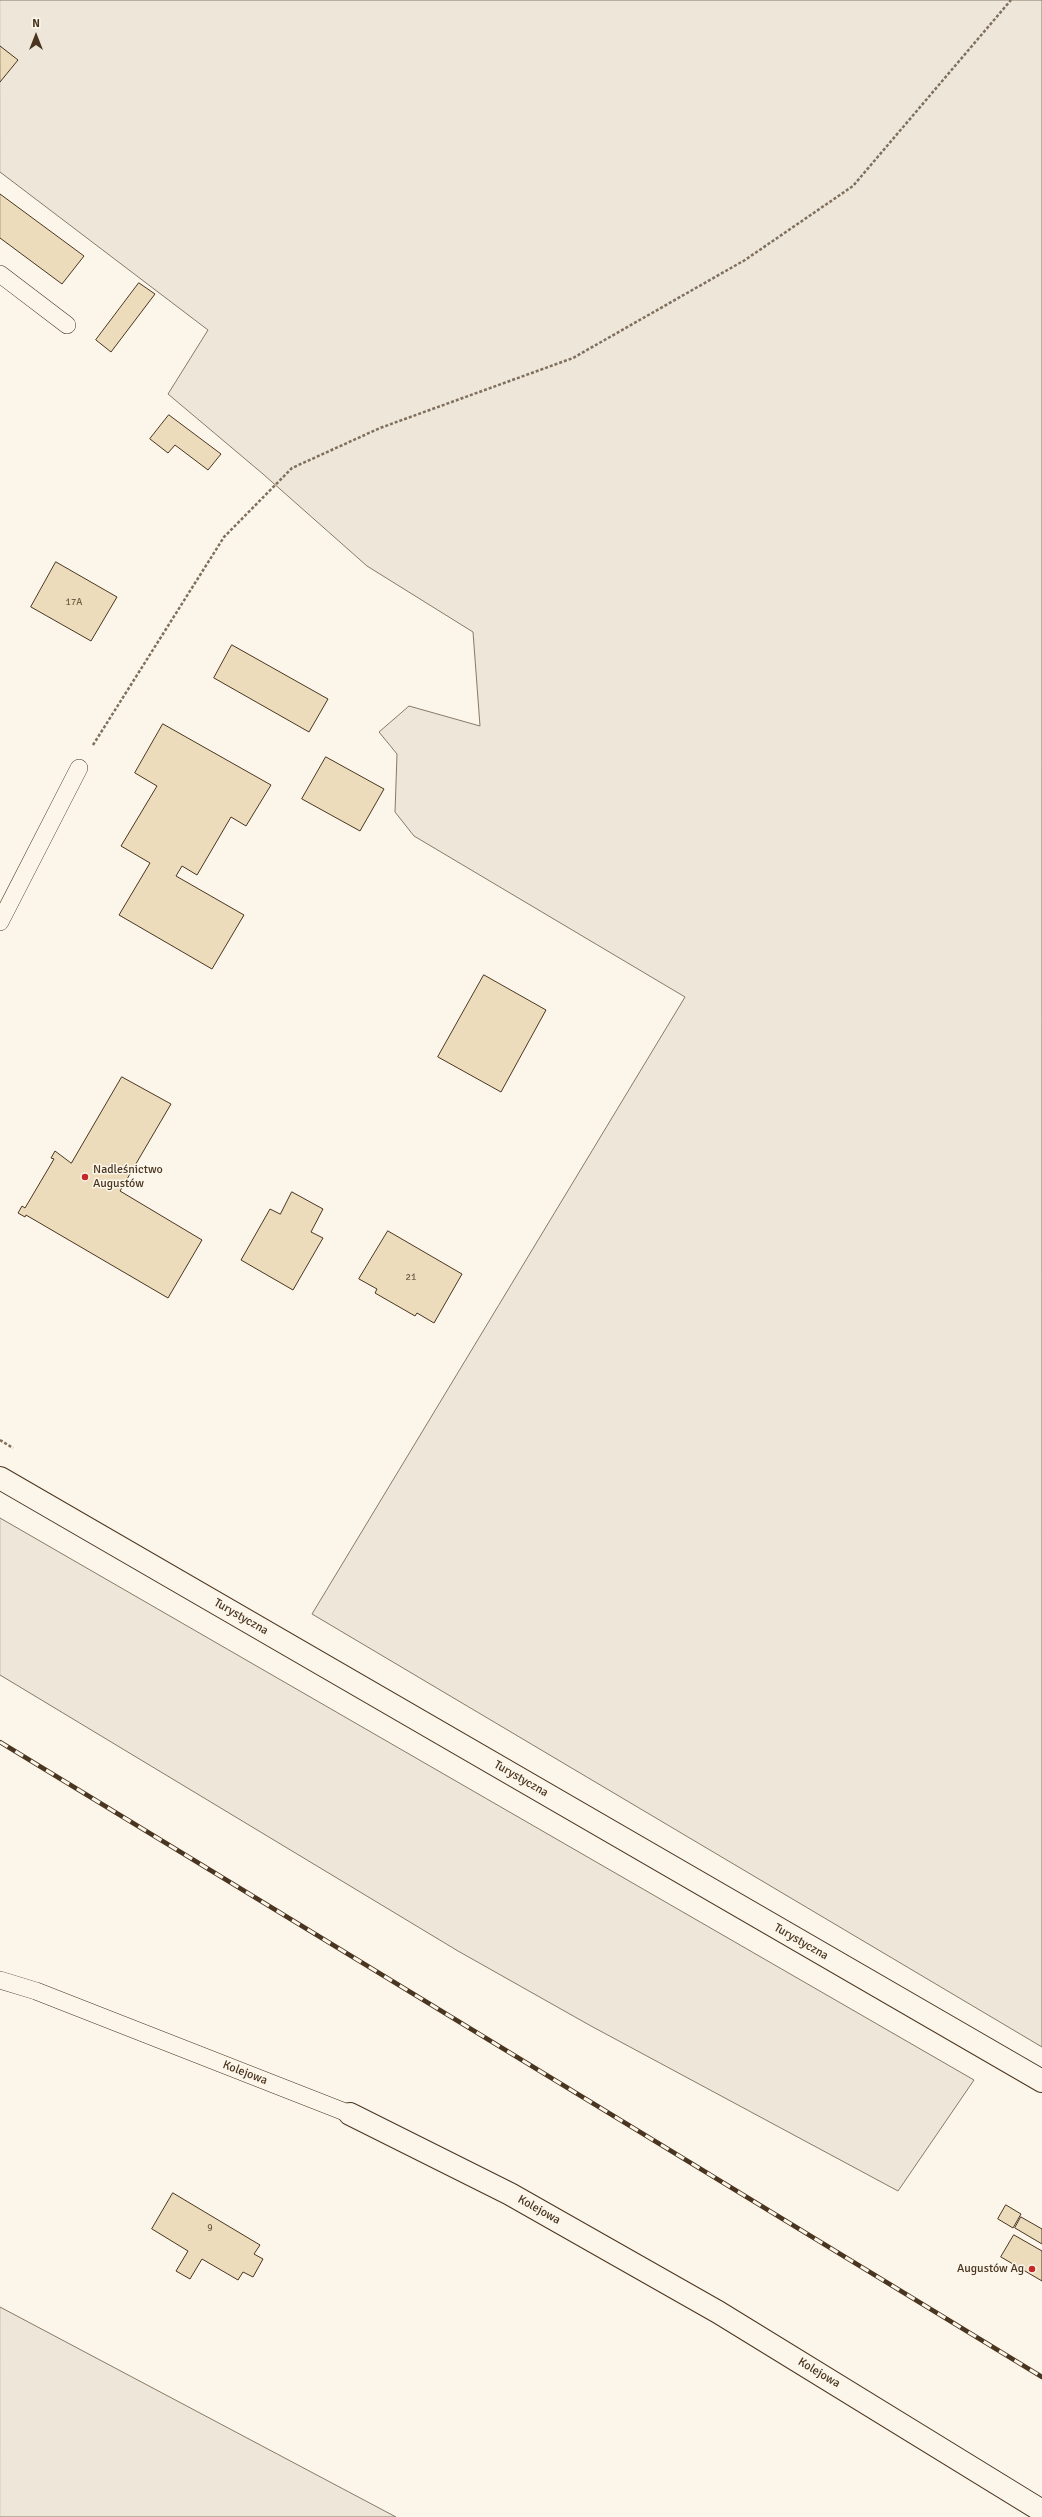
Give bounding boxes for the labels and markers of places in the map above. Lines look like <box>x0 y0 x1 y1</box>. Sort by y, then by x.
place label: Nadleśnictwo Augustów <box>93 1163 163 1191</box>
marker: Nadleśnictwo Augustów <box>80 1172 90 1182</box>
place label: Augustów Ag <box>957 2262 1024 2276</box>
marker: Augustów Ag <box>1027 2264 1037 2274</box>

